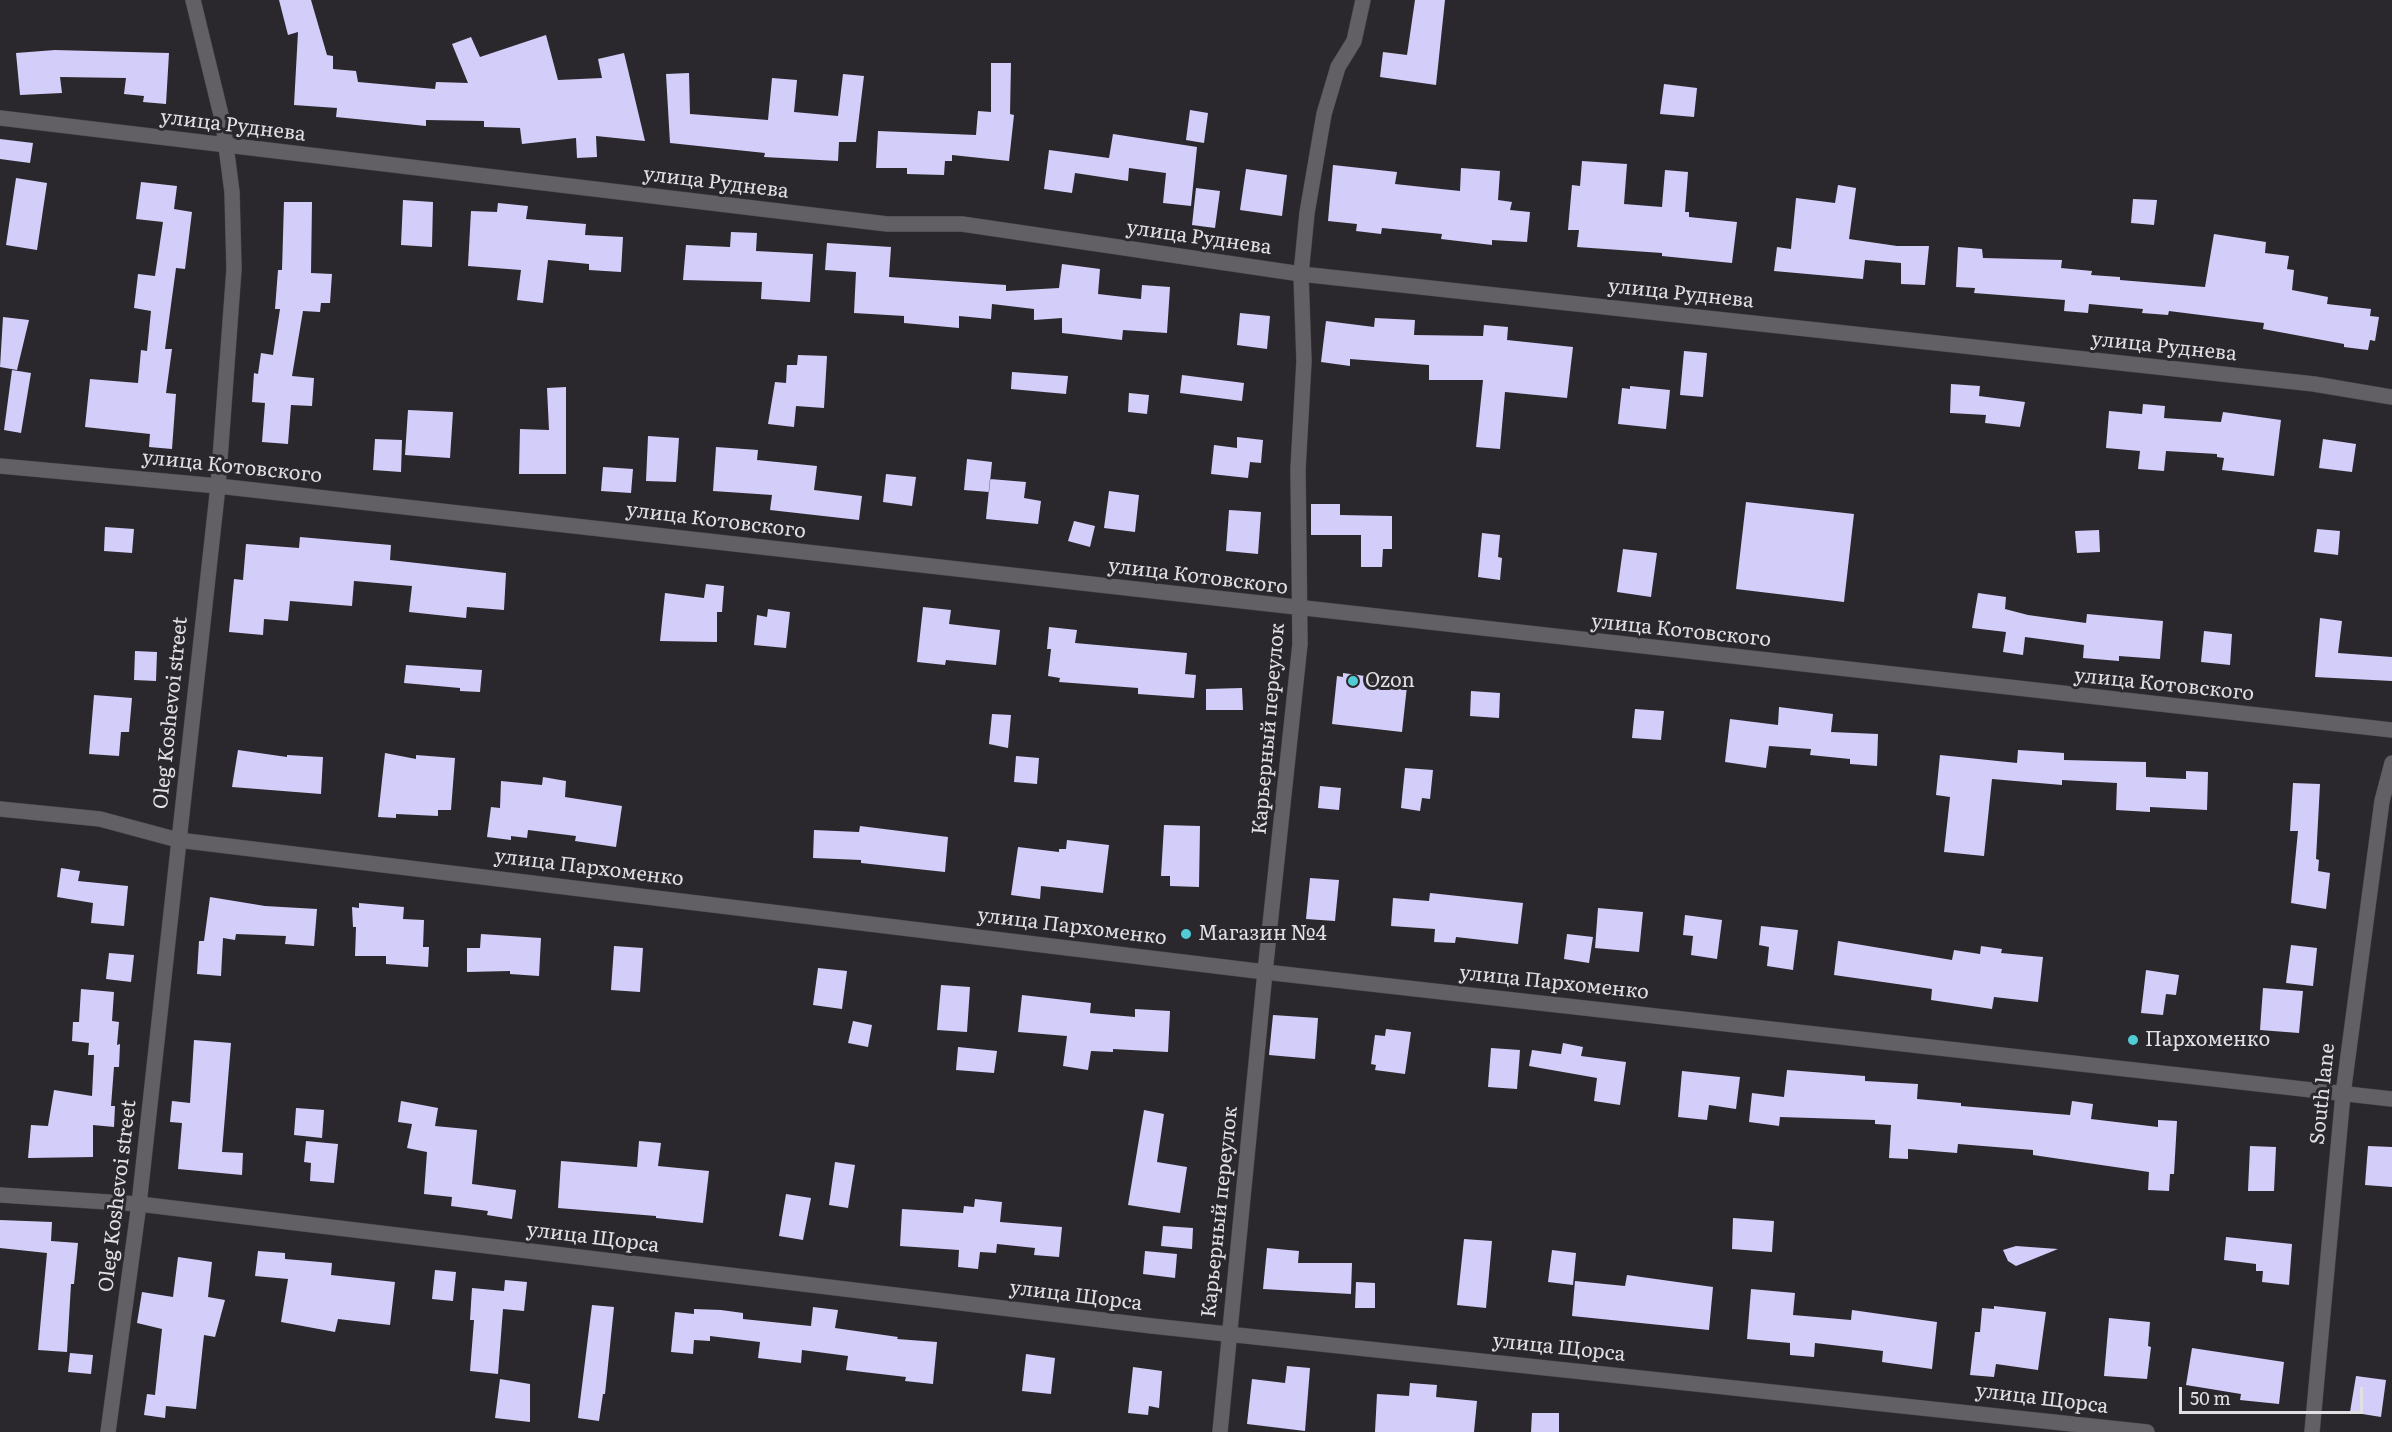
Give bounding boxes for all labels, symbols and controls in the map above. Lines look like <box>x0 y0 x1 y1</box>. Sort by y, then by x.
street label: улица Руднева <box>159 105 307 147</box>
street label: улица Руднева <box>642 162 790 204</box>
street label: улица Руднева <box>1125 216 1273 260</box>
street label: улица Руднева <box>1607 274 1755 314</box>
street label: улица Руднева <box>2090 327 2238 367</box>
street label: улица Котовского <box>141 446 323 488</box>
street label: улица Котовского <box>625 498 807 544</box>
street label: улица Котовского <box>1107 554 1289 600</box>
street label: улица Котовского <box>1590 610 1772 652</box>
street label: Oleg Koshevoi street <box>149 616 193 810</box>
street label: Карьерный переулок <box>1248 622 1290 836</box>
street label: улица Котовского <box>2073 664 2255 706</box>
place label: Ozon <box>1365 669 1415 693</box>
marker: Ozon <box>1346 674 1360 688</box>
street label: улица Пархоменко <box>493 844 685 892</box>
street label: улица Пархоменко <box>976 903 1168 951</box>
place label: Магазин №4 <box>1198 922 1327 946</box>
marker: Магазин №4 <box>1179 927 1193 941</box>
street label: улица Пархоменко <box>1458 961 1650 1005</box>
place label: Пархоменко <box>2145 1028 2270 1052</box>
marker: Пархоменко <box>2126 1033 2140 1047</box>
street label: South lane <box>2306 1042 2340 1146</box>
street label: Oleg Koshevoi street <box>94 1099 142 1293</box>
street label: Карьерный переулок <box>1197 1105 1243 1319</box>
street label: улица Щорса <box>525 1218 661 1258</box>
street label: улица Щорса <box>1008 1276 1144 1316</box>
street label: улица Щорса <box>1491 1329 1627 1367</box>
scale bar <box>2182 1375 2366 1413</box>
street label: улица Щорса <box>1974 1379 2110 1419</box>
text: 50 m <box>2190 1384 2231 1411</box>

